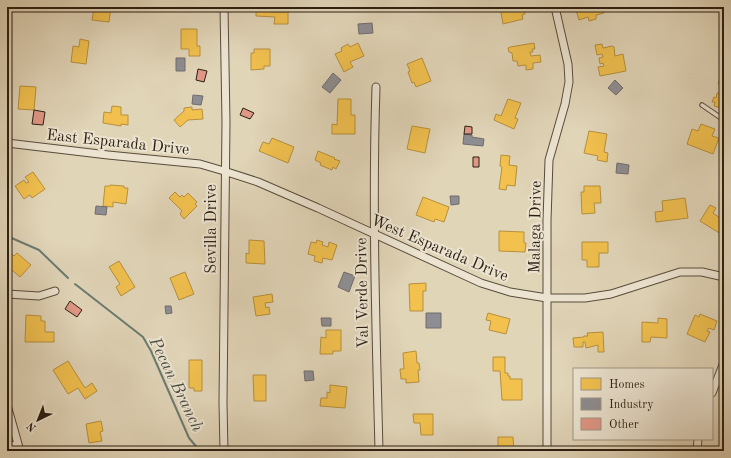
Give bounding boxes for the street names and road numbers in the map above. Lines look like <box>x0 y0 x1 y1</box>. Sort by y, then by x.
street label: East Esparada Drive <box>45 128 190 158</box>
street label: Malaga Drive <box>527 180 545 274</box>
street label: Sevilla Drive <box>204 184 220 274</box>
street label: West Esparada Drive <box>368 213 510 285</box>
street label: Val Verde Drive <box>354 237 372 349</box>

